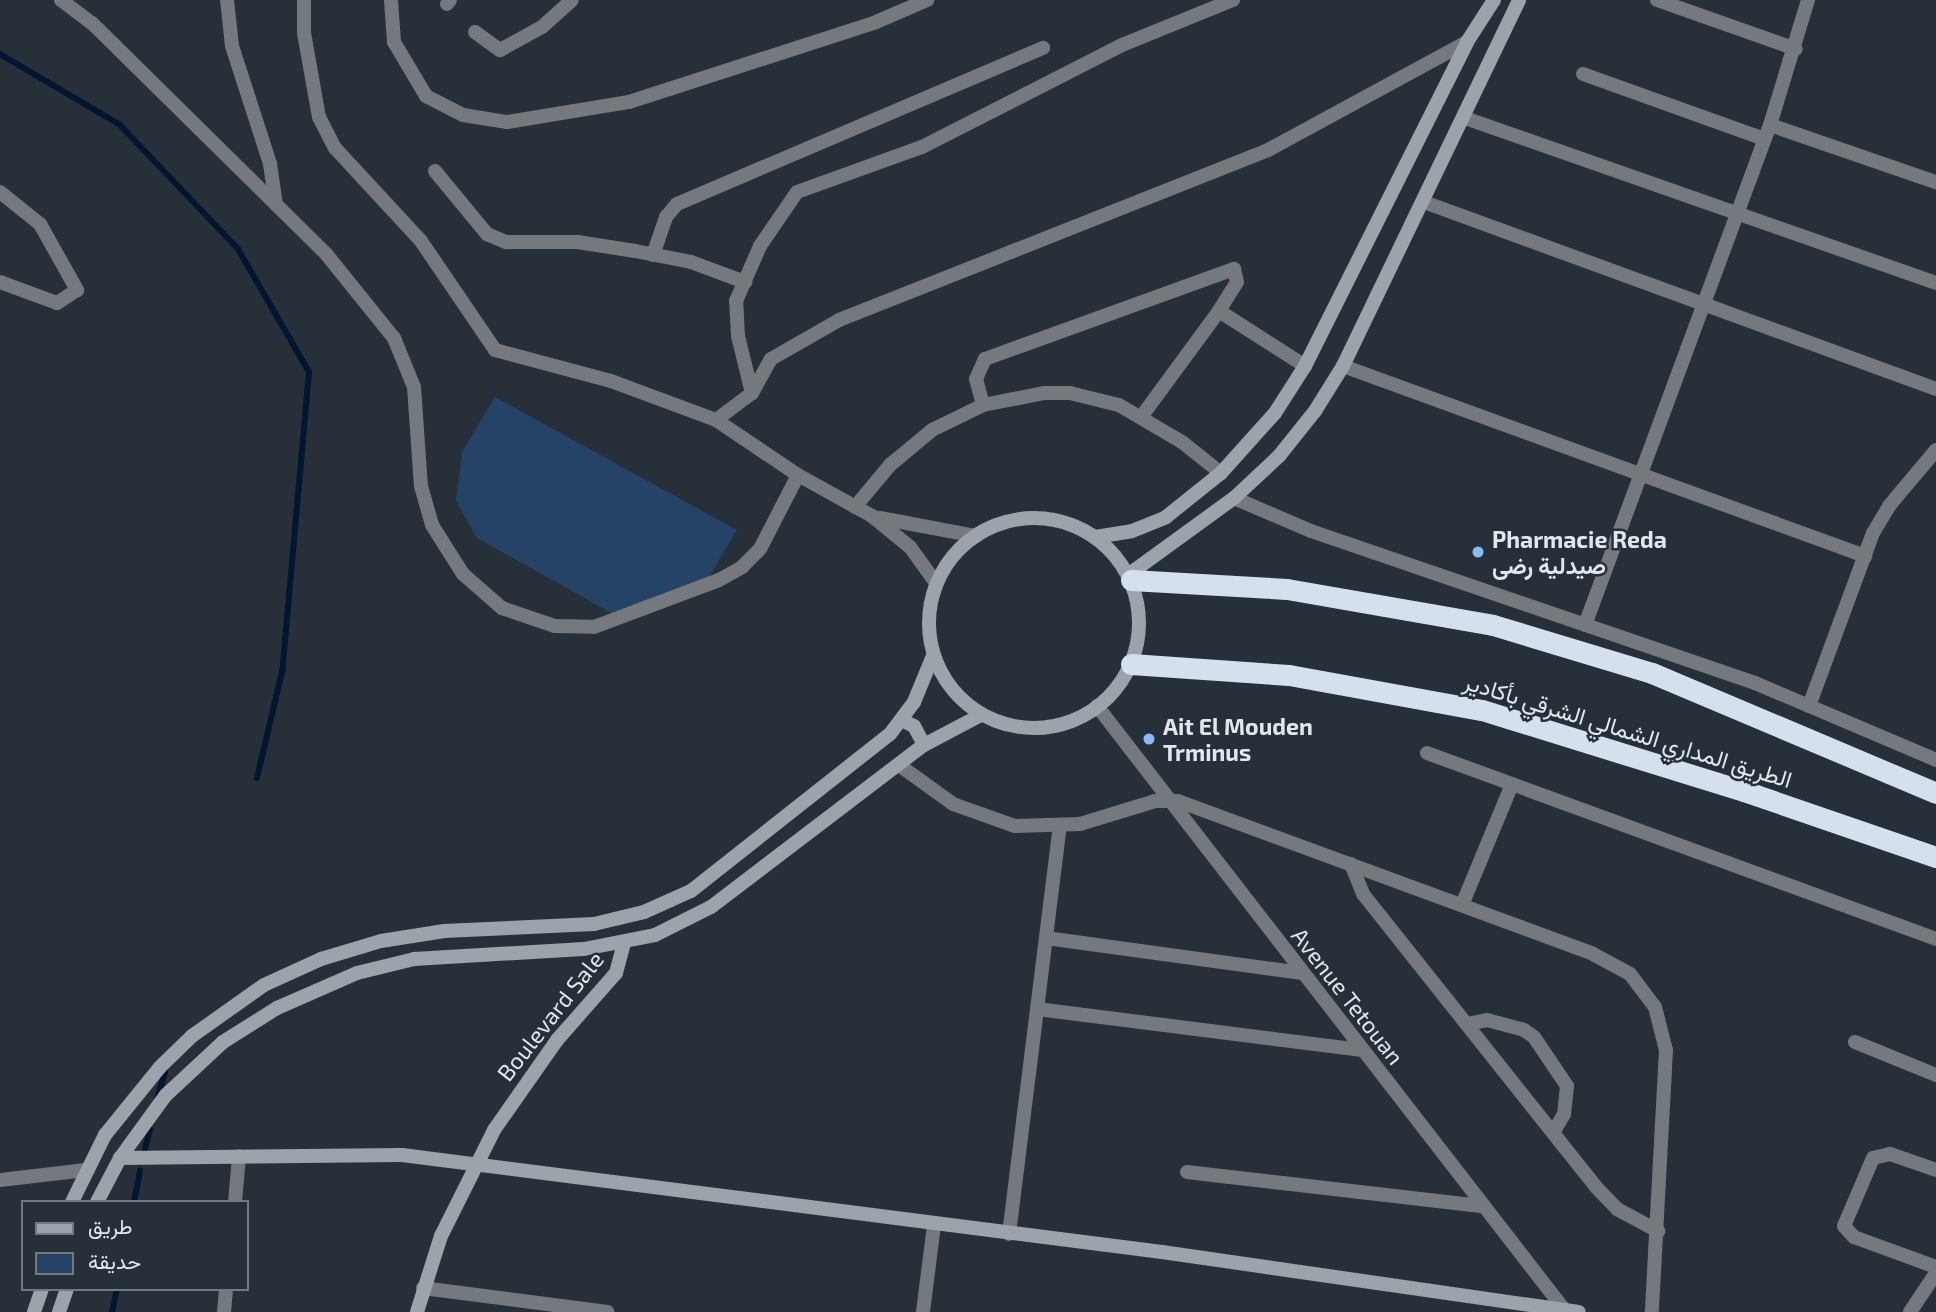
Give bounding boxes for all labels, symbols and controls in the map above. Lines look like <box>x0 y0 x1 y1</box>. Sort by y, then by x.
place label: Pharmacie Reda صيدلية رضى <box>1492 525 1667 579</box>
marker: Pharmacie Reda صيدلية رضى <box>1470 544 1486 560</box>
street label: الطريق المداري الشمالي الشرقي بأكادير <box>1461 667 1795 793</box>
place label: Ait El Mouden Trminus <box>1163 712 1313 766</box>
marker: Ait El Mouden Trminus <box>1141 731 1157 747</box>
street label: Avenue Tetouan <box>1286 922 1410 1070</box>
street label: Boulevard Sale <box>491 946 609 1086</box>
legend <box>21 1200 248 1291</box>
text: طريق <box>88 1213 133 1238</box>
text: حديقة <box>88 1248 141 1273</box>

